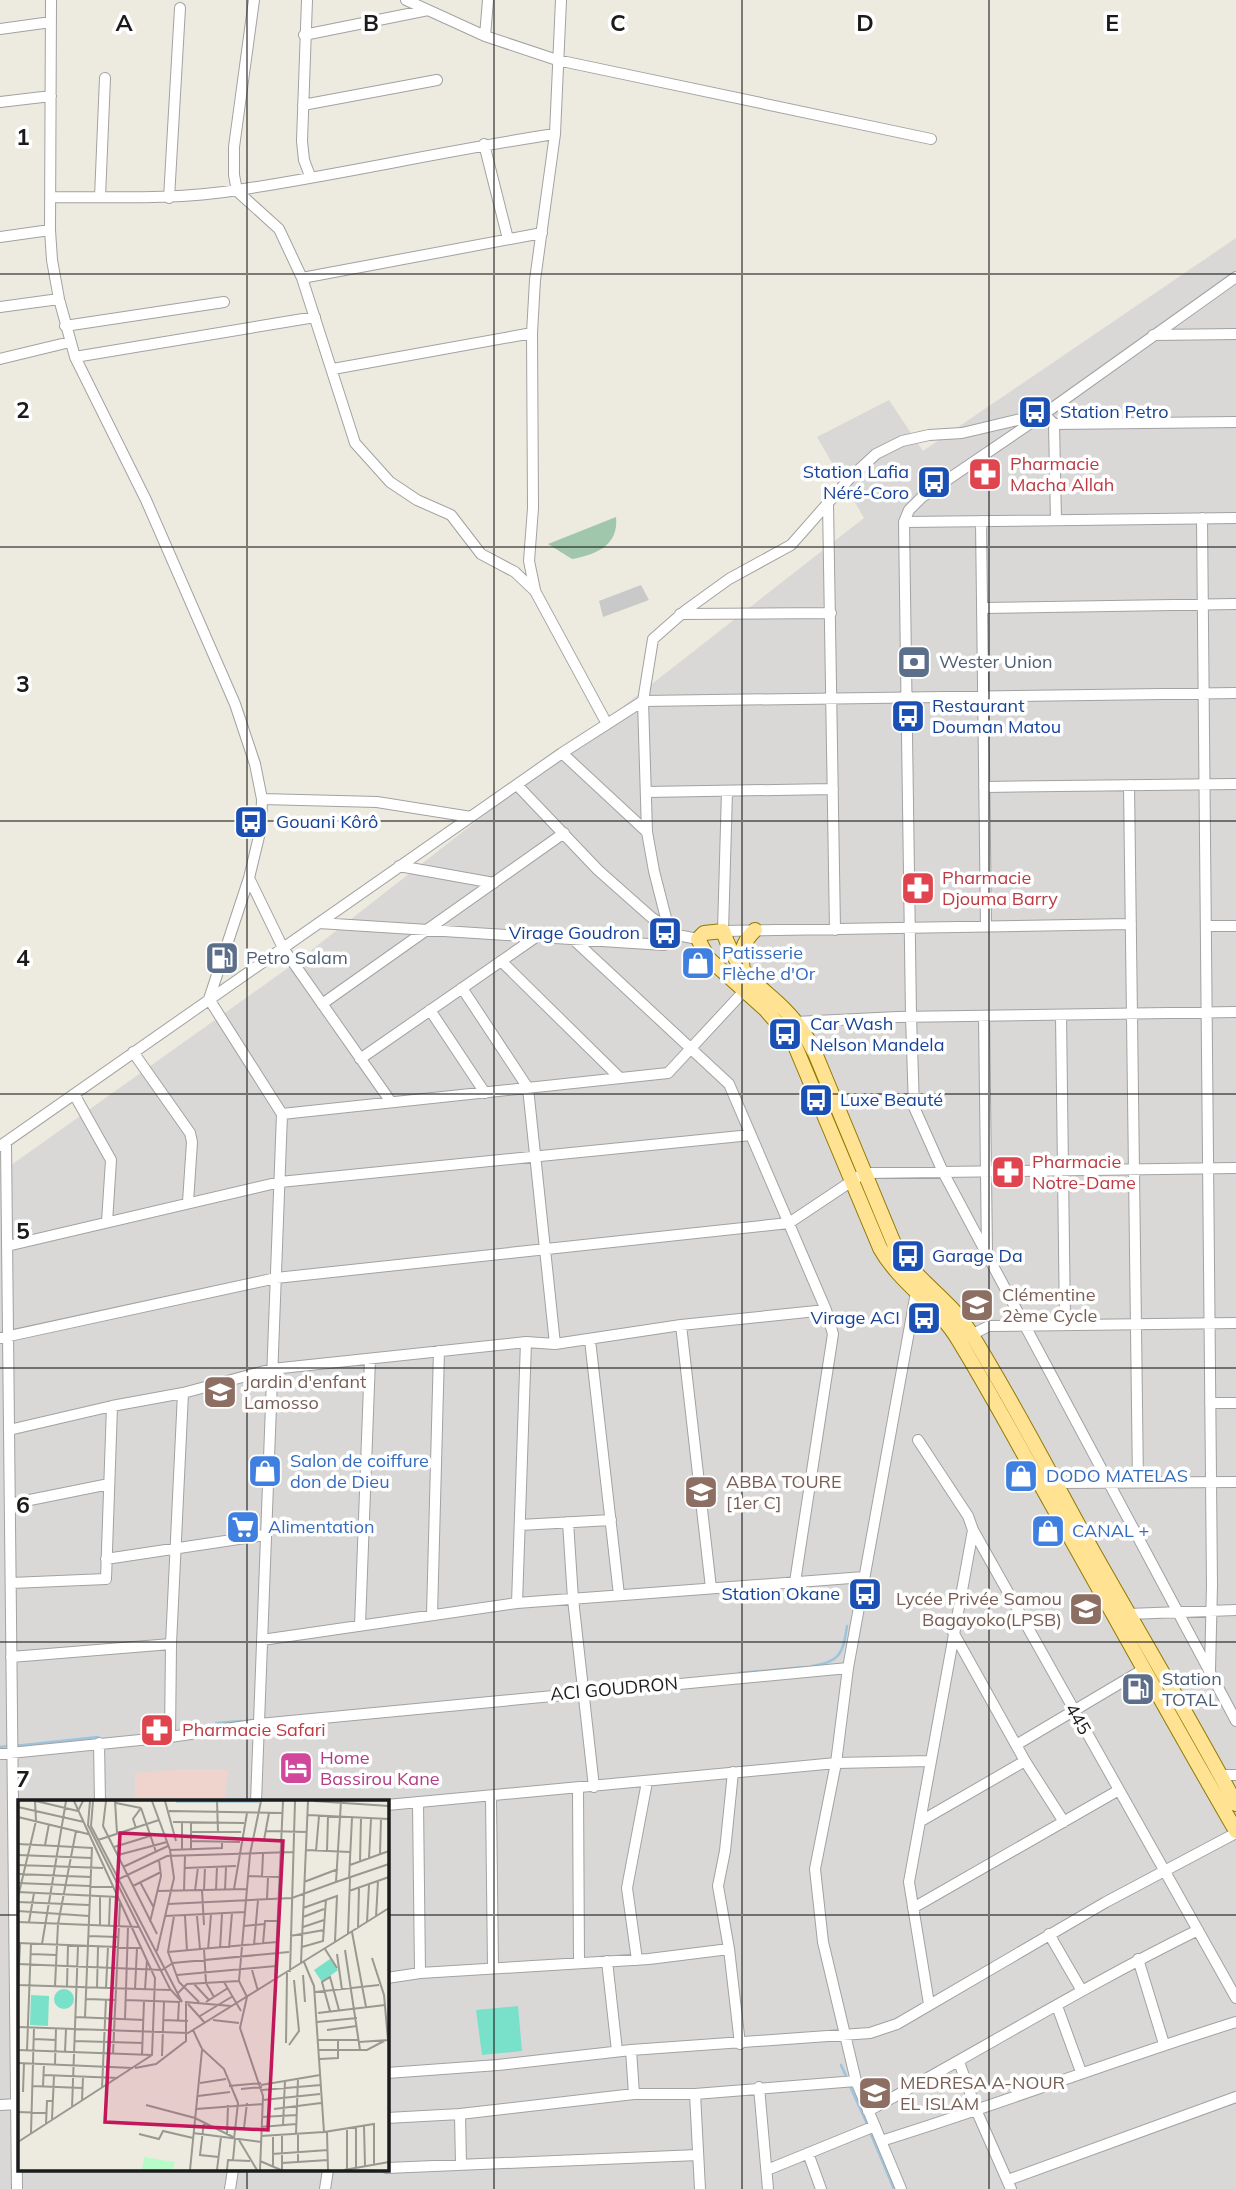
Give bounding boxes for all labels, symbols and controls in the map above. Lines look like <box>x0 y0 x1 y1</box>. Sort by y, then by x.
text: A <box>115 8 133 37</box>
text: B <box>363 8 379 37</box>
text: C <box>610 8 626 37</box>
text: D <box>856 8 874 37</box>
text: E <box>1105 8 1119 37</box>
text: 1 <box>16 122 30 151</box>
bus stop icon: Station Petro <box>1016 393 1054 431</box>
text: 2 <box>16 395 30 424</box>
place label: Station Petro <box>1060 400 1169 423</box>
place label: Pharmacie Macha Allah <box>1010 452 1114 496</box>
pharmacy icon: Pharmacie Macha Allah <box>966 455 1004 493</box>
place label: Station Lafia Néré-Coro <box>803 460 909 504</box>
bus stop icon: Station Lafia Néré-Coro <box>915 463 953 501</box>
bank icon: Wester Union <box>895 643 933 681</box>
place label: Wester Union <box>939 650 1053 673</box>
text: 3 <box>16 669 30 698</box>
place label: Restaurant Douman Matou <box>932 694 1061 738</box>
bus stop icon: Restaurant Douman Matou <box>889 697 927 735</box>
bus stop icon: Gouani Kôrô <box>232 803 270 841</box>
place label: Gouani Kôrô <box>276 810 378 833</box>
place label: Pharmacie Djouma Barry <box>942 866 1058 910</box>
pharmacy icon: Pharmacie Djouma Barry <box>899 869 937 907</box>
bus stop icon: Virage Goudron <box>646 914 684 952</box>
place label: Virage Goudron <box>509 921 640 944</box>
fuel station icon: Petro Salam <box>203 939 241 977</box>
place label: Patisserie Flèche d'Or <box>722 941 816 985</box>
text: 4 <box>16 943 30 972</box>
shop icon: Patisserie Flèche d'Or <box>679 944 717 982</box>
place label: Petro Salam <box>246 946 348 969</box>
place label: Car Wash Nelson Mandela <box>810 1012 944 1056</box>
bus stop icon: Car Wash Nelson Mandela <box>766 1015 804 1053</box>
bus stop icon: Luxe Beauté <box>797 1081 835 1119</box>
place label: Luxe Beauté <box>840 1088 943 1111</box>
place label: Pharmacie Notre-Dame <box>1032 1150 1136 1194</box>
pharmacy icon: Pharmacie Notre-Dame <box>989 1153 1027 1191</box>
text: 5 <box>16 1216 30 1245</box>
bus stop icon: Garage Da <box>889 1237 927 1275</box>
place label: Garage Da <box>932 1244 1023 1267</box>
place label: Clémentine 2ème Cycle <box>1002 1283 1097 1327</box>
school or university icon: Clémentine 2ème Cycle <box>958 1286 996 1324</box>
bus stop icon: Virage ACI <box>905 1299 943 1337</box>
place label: Virage ACI <box>811 1306 900 1329</box>
place label: Jardin d'enfant Lamosso <box>244 1370 366 1414</box>
school or university icon: Jardin d'enfant Lamosso <box>201 1373 239 1411</box>
place label: Salon de coiffure don de Dieu <box>290 1449 429 1493</box>
shop icon: Salon de coiffure don de Dieu <box>246 1452 284 1490</box>
shop icon: DODO MATELAS <box>1002 1457 1040 1495</box>
place label: DODO MATELAS <box>1046 1464 1188 1487</box>
place label: ABBA TOURE [1er C] <box>726 1470 842 1514</box>
school or university icon: ABBA TOURE [1er C] <box>682 1473 720 1511</box>
text: 6 <box>16 1490 30 1519</box>
supermarket icon: Alimentation <box>224 1508 262 1546</box>
shop icon: CANAL + <box>1029 1512 1067 1550</box>
place label: Alimentation <box>268 1515 374 1538</box>
place label: CANAL + <box>1072 1519 1149 1542</box>
bus stop icon: Station Okane <box>846 1575 884 1613</box>
place label: Station Okane <box>721 1582 840 1605</box>
place label: Lycée Privée Samou Bagayoko(LPSB) <box>896 1587 1062 1631</box>
school or university icon: Lycée Privée Samou Bagayoko(LPSB) <box>1067 1590 1105 1628</box>
place label: Station TOTAL <box>1162 1667 1222 1711</box>
fuel station icon: Station TOTAL <box>1119 1670 1157 1708</box>
street label: ACI GOUDRON <box>549 1671 679 1706</box>
street label: 445 <box>1060 1699 1097 1739</box>
pharmacy icon: Pharmacie Safari <box>138 1711 176 1749</box>
place label: Pharmacie Safari <box>182 1718 326 1741</box>
place label: Home Bassirou Kane <box>320 1746 440 1790</box>
hotel icon: Home Bassirou Kane <box>277 1749 315 1787</box>
text: 7 <box>16 1764 30 1793</box>
inset map <box>18 1800 388 2172</box>
place label: MEDRESA A-NOUR EL ISLAM <box>900 2071 1065 2115</box>
school or university icon: MEDRESA A-NOUR EL ISLAM <box>856 2074 894 2112</box>

